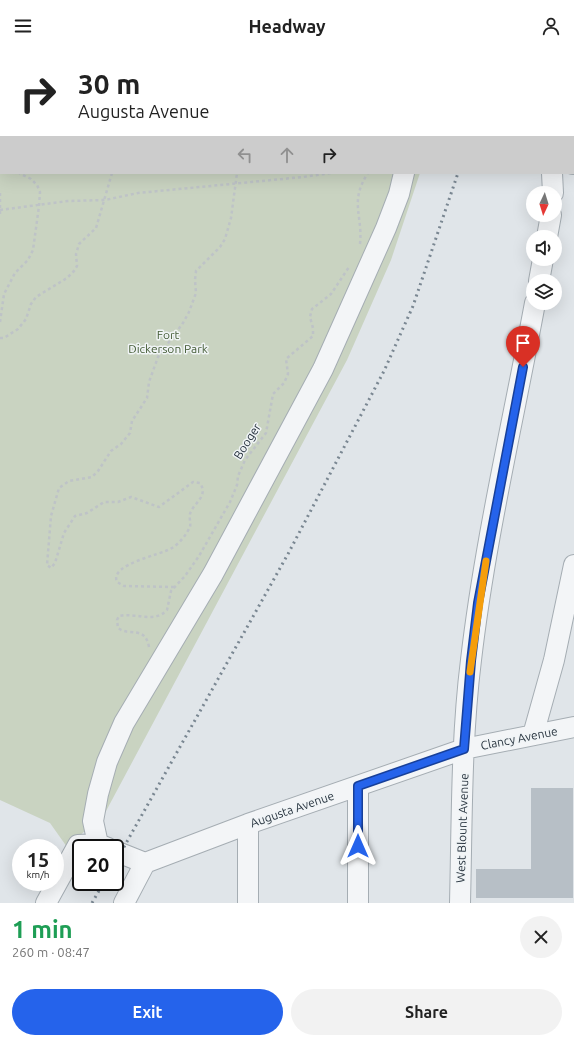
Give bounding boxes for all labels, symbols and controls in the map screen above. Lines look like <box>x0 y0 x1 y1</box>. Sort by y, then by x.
icon: menu <box>12 15 34 37</box>
icon: person <box>540 15 562 37</box>
text: Headway <box>248 16 326 36</box>
icon: right <box>12 68 64 120</box>
text: 30 m <box>78 68 140 99</box>
text: Augusta Avenue <box>78 101 209 121</box>
icon: left <box>234 144 256 166</box>
icon: ahead <box>276 144 298 166</box>
icon: right <box>318 144 340 166</box>
north arrow <box>526 186 562 222</box>
map controls <box>526 186 562 310</box>
button: sound <box>526 230 562 266</box>
button: layers <box>526 274 562 310</box>
pin <box>506 326 540 367</box>
park label: Fort Dickerson Park <box>128 328 208 355</box>
icon: arrive <box>512 332 534 354</box>
street label: Booger <box>231 420 263 461</box>
street label: Clancy Avenue <box>479 724 559 752</box>
street label: West Blount Avenue <box>454 773 470 883</box>
street label: Augusta Avenue <box>248 789 336 829</box>
position arrow <box>337 825 379 867</box>
speed limit sign: 20 <box>72 839 124 891</box>
text: 15 <box>27 848 49 871</box>
text: km/h <box>26 869 50 880</box>
text: 1 min <box>12 916 73 943</box>
button: close <box>520 916 562 958</box>
text: 260 m · 08:47 <box>12 945 90 959</box>
button: Exit <box>12 989 283 1035</box>
button: Share <box>291 989 562 1035</box>

